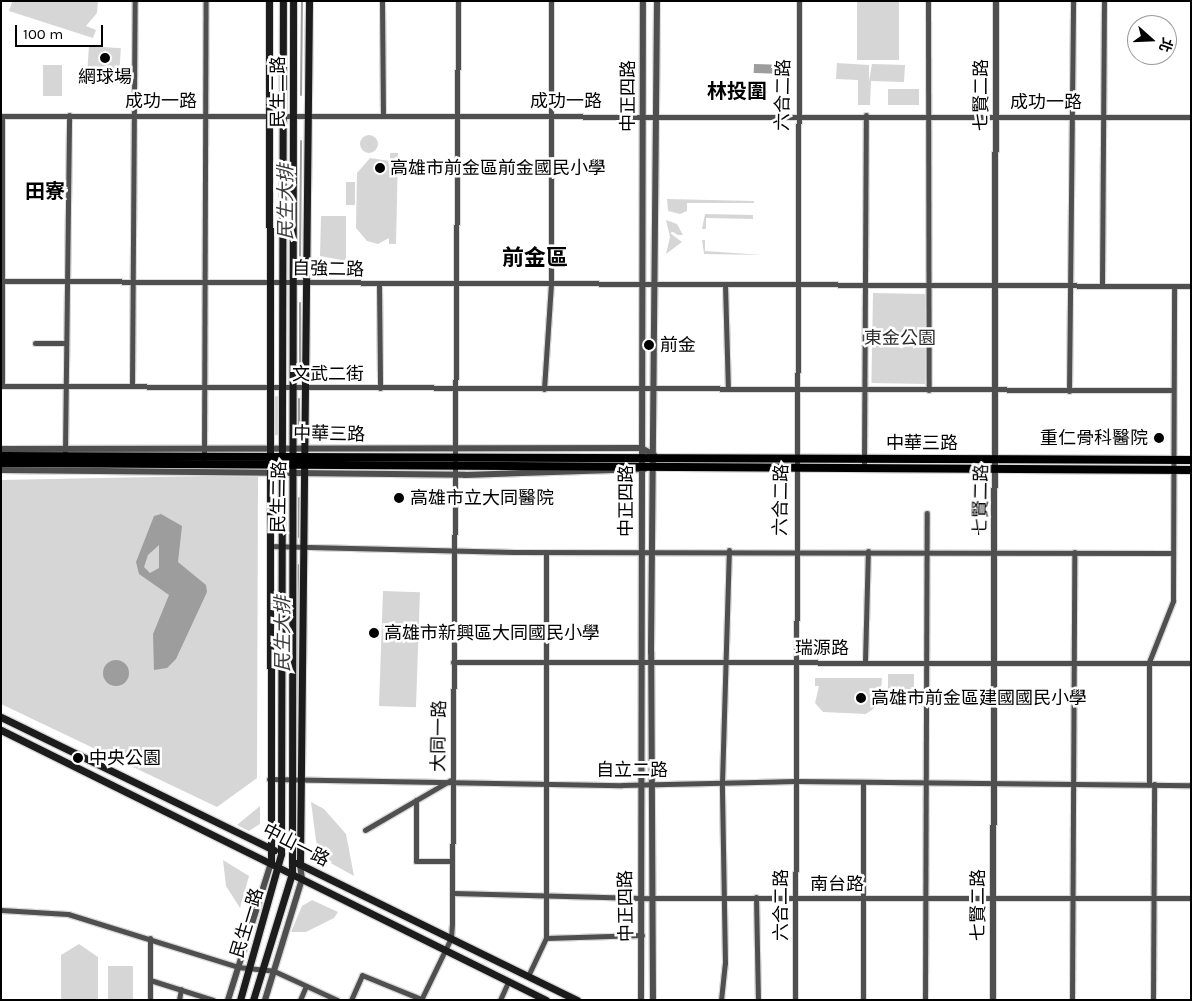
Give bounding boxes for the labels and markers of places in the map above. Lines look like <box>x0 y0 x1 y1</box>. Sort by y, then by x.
marker: 網球場 <box>99 52 111 64</box>
place label: 網球場 <box>78 66 132 88</box>
place label: 高雄市前金區前金國民小學 <box>390 157 606 179</box>
marker: 高雄市前金區前金國民小學 <box>374 162 386 174</box>
place label: 前金 <box>660 334 696 356</box>
marker: 前金 <box>642 338 656 352</box>
place label: 重仁骨科醫院 <box>1040 427 1148 449</box>
marker: 重仁骨科醫院 <box>1152 431 1166 445</box>
place label: 高雄市立大同醫院 <box>410 487 554 509</box>
marker: 高雄市立大同醫院 <box>392 491 406 505</box>
place label: 高雄市新興區大同國民小學 <box>384 622 600 644</box>
marker: 高雄市新興區大同國民小學 <box>368 627 380 639</box>
place label: 高雄市前金區建國國民小學 <box>871 687 1087 709</box>
marker: 高雄市前金區建國國民小學 <box>855 692 867 704</box>
place label: 中央公園 <box>89 747 161 769</box>
marker: 中央公園 <box>71 751 85 765</box>

